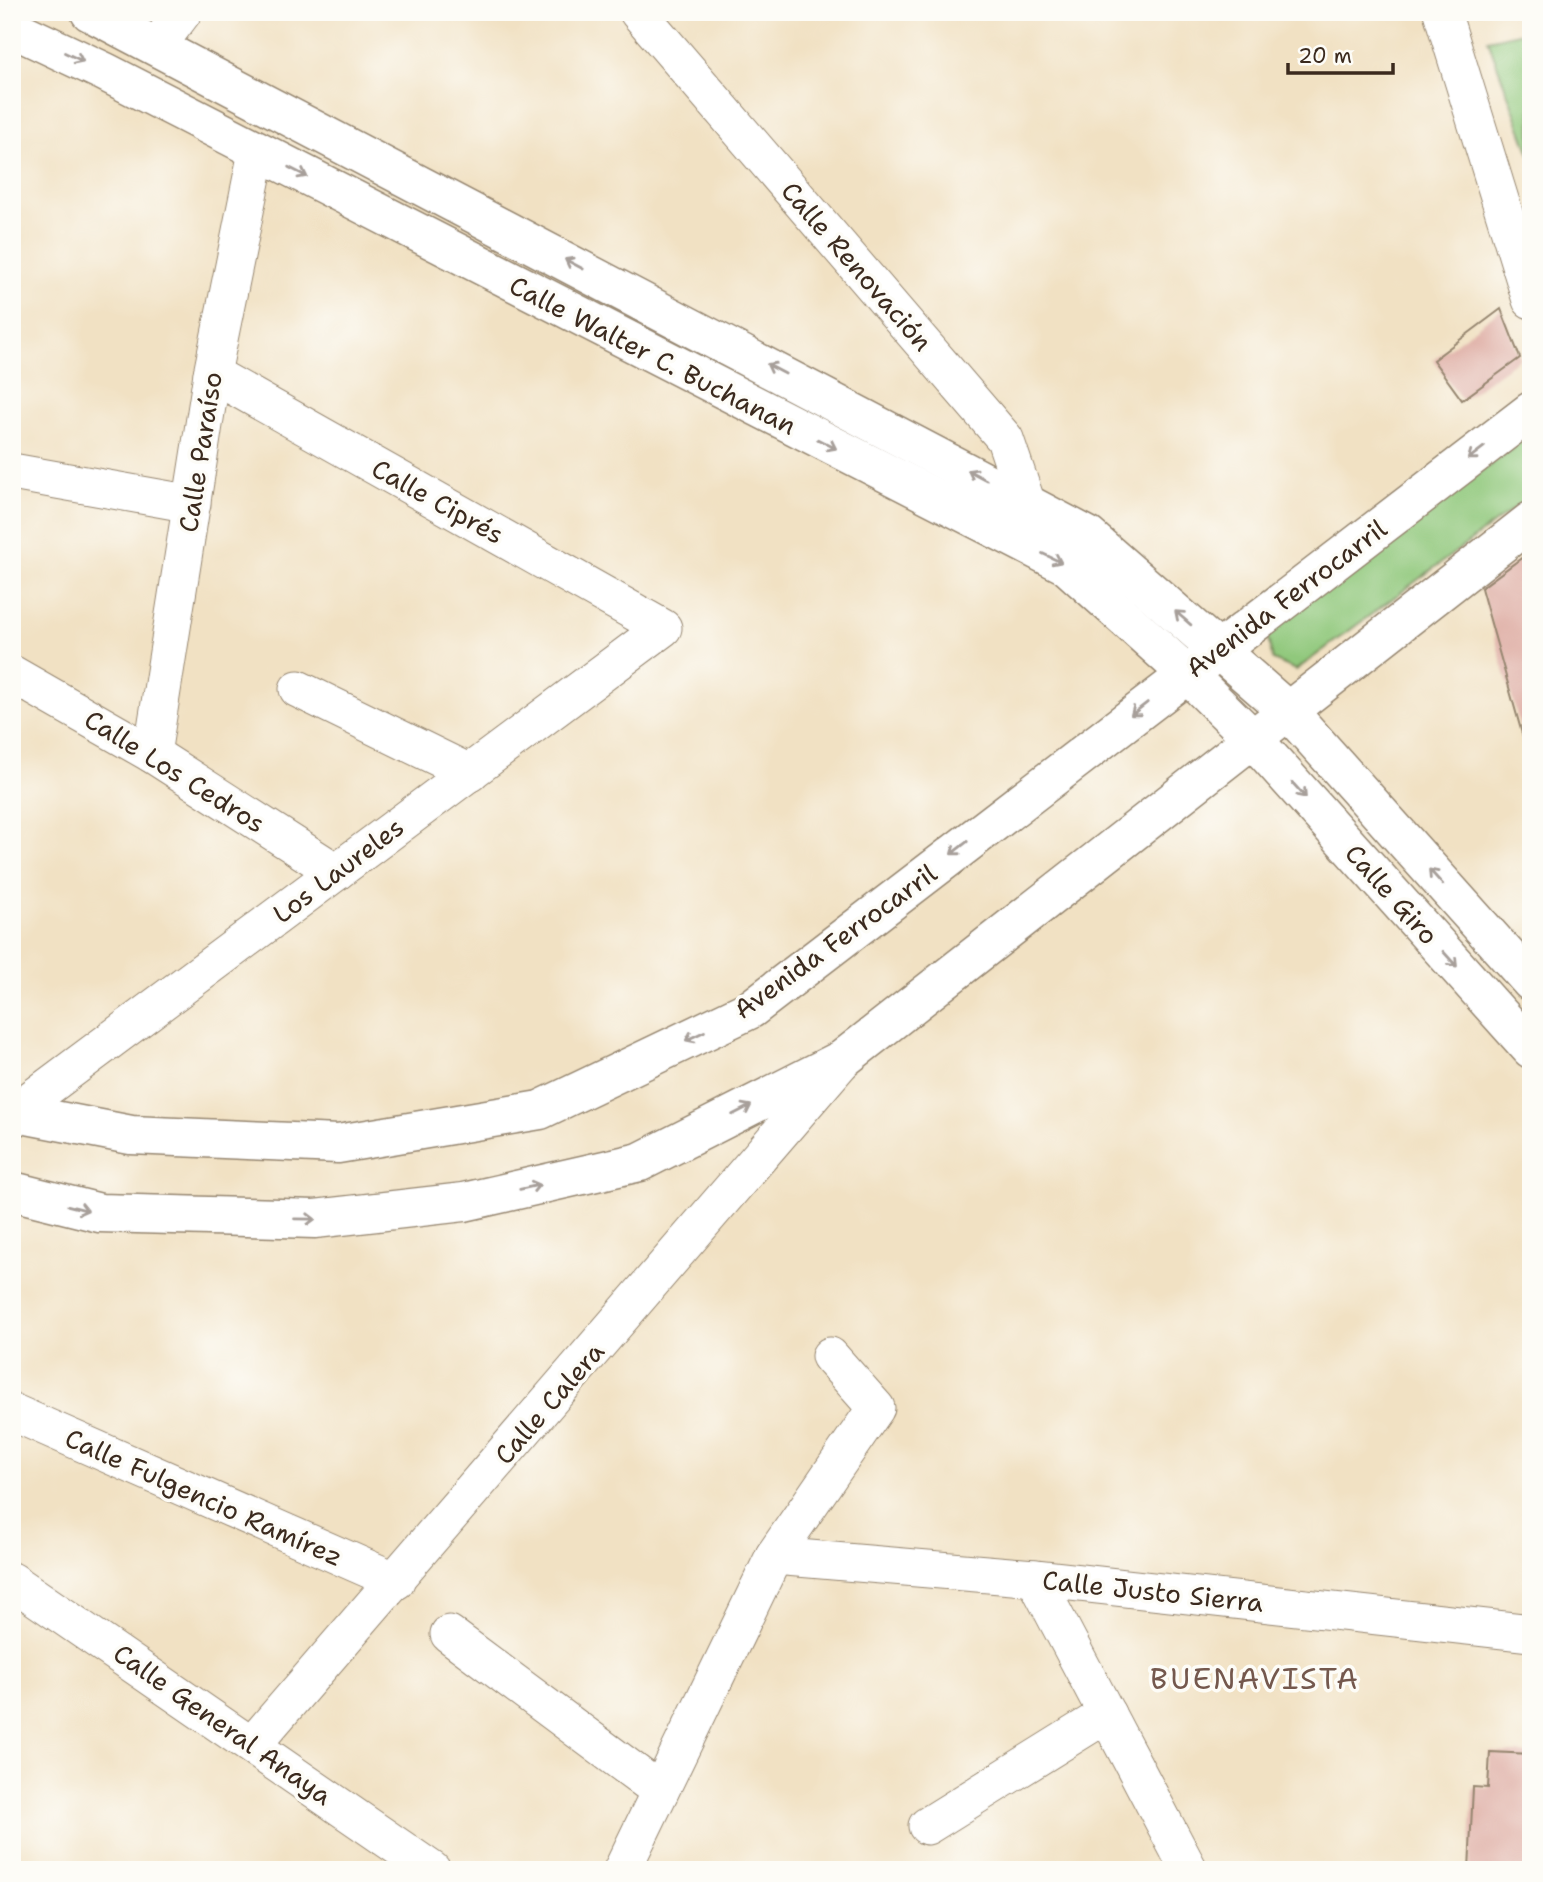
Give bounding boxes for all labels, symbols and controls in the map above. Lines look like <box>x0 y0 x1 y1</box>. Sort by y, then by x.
scale bar <box>1288 32 1392 76</box>
text: 20 m <box>1298 42 1352 70</box>
one-way arrow <box>63 51 84 64</box>
one-way arrow <box>287 166 308 180</box>
street label: Calle Renovación <box>774 174 940 358</box>
one-way arrow <box>564 256 585 270</box>
street label: Calle Walter C. Buchanan <box>504 267 802 443</box>
one-way arrow <box>766 362 787 376</box>
street label: Calle Paraíso <box>170 369 230 535</box>
one-way arrow <box>816 438 837 452</box>
one-way arrow <box>1468 445 1486 460</box>
street label: Calle Ciprés <box>366 450 510 552</box>
one-way arrow <box>967 468 988 481</box>
street label: Avenida Ferrocarril <box>1178 511 1394 685</box>
one-way arrow <box>1041 552 1062 565</box>
one-way arrow <box>1174 611 1192 627</box>
street label: Calle Los Cedros <box>78 701 272 841</box>
one-way arrow <box>1131 702 1149 717</box>
one-way arrow <box>1290 780 1306 798</box>
street label: Los Laureles <box>265 809 411 931</box>
street label: Calle Giro <box>1338 836 1446 952</box>
one-way arrow <box>950 841 969 856</box>
street label: Avenida Ferrocarril <box>726 855 944 1027</box>
one-way arrow <box>1428 868 1444 886</box>
one-way arrow <box>1442 950 1458 968</box>
one-way arrow <box>684 1030 705 1043</box>
one-way arrow <box>731 1103 752 1117</box>
one-way arrow <box>518 1180 541 1193</box>
one-way arrow <box>67 1202 89 1215</box>
one-way arrow <box>293 1212 316 1226</box>
street label: Calle Calera <box>486 1335 612 1471</box>
street label: Calle Fulgencio Ramírez <box>60 1420 348 1574</box>
street label: Calle Justo Sierra <box>1041 1562 1265 1620</box>
street label: Calle General Anaya <box>107 1635 339 1813</box>
district label: BUENAVISTA <box>1150 1658 1360 1699</box>

